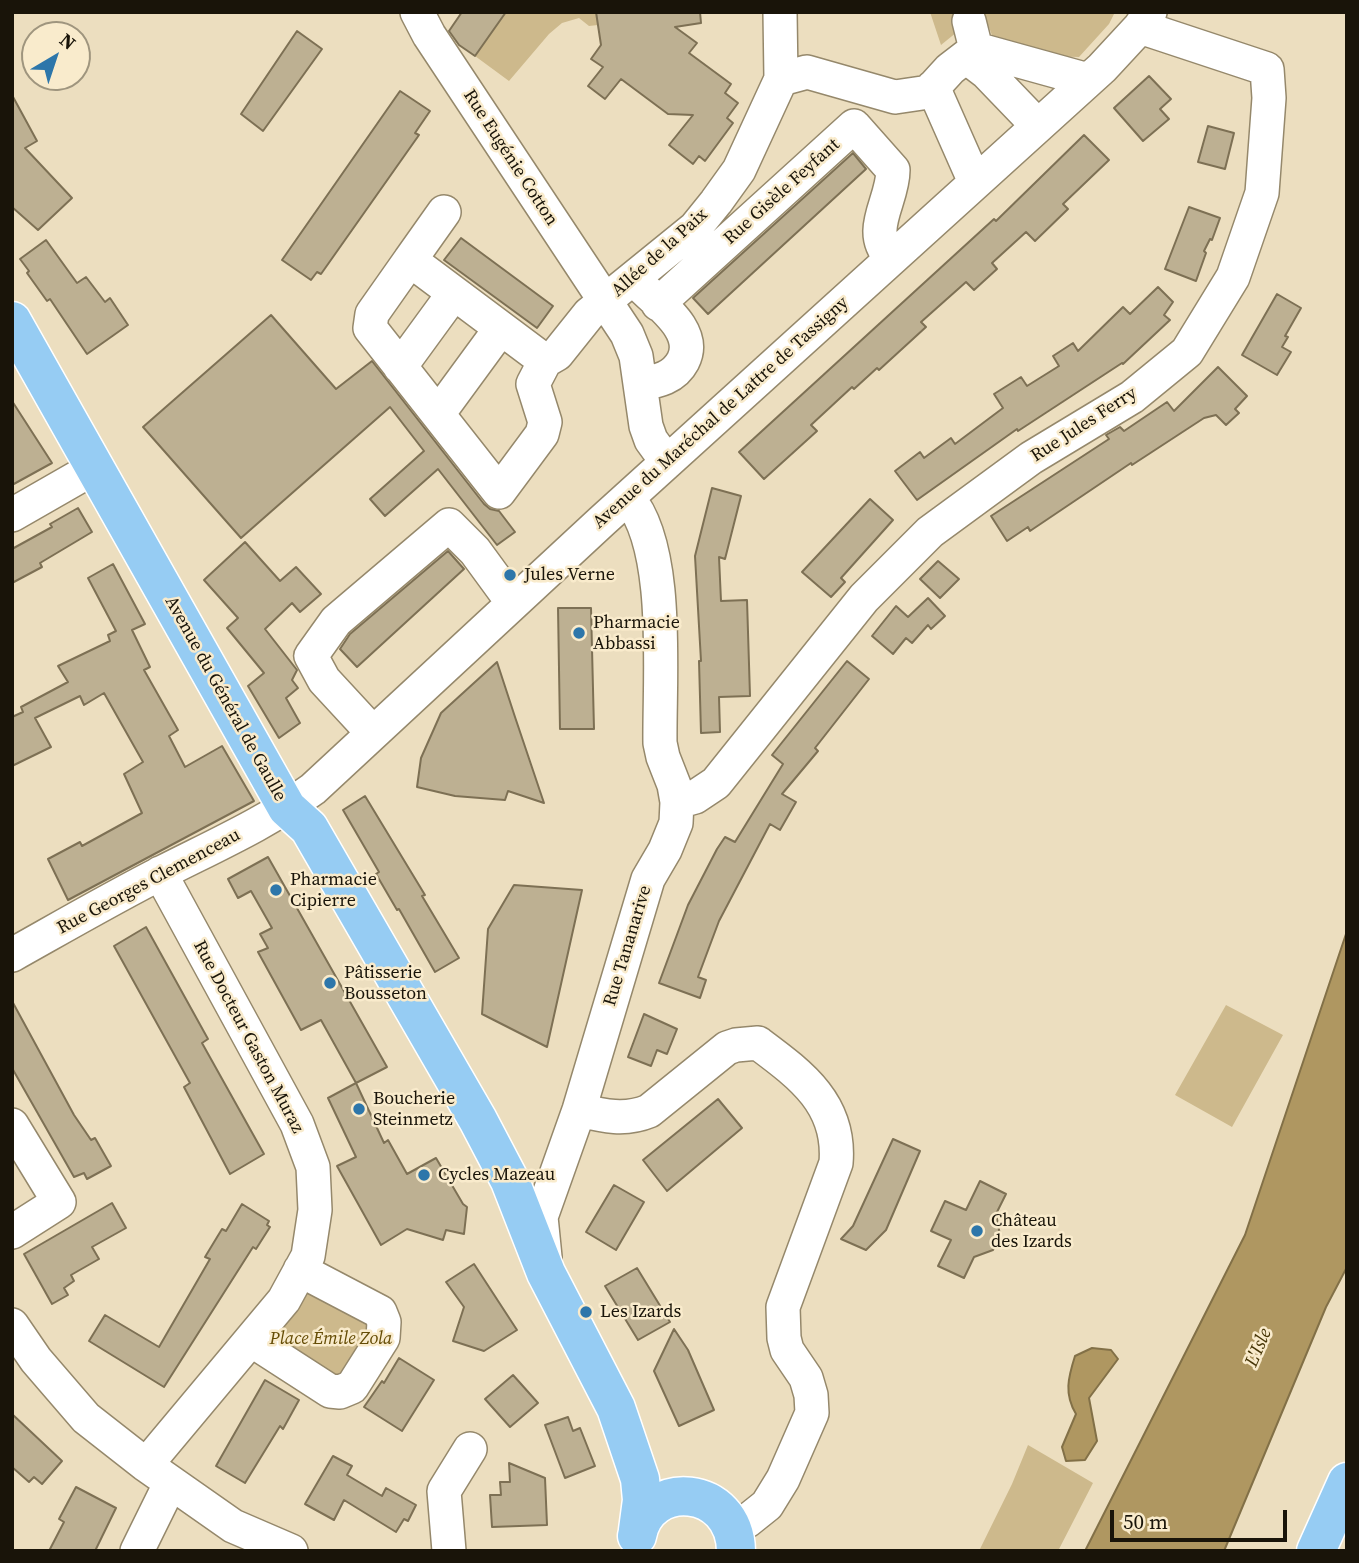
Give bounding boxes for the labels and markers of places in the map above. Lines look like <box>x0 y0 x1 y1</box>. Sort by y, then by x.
place label: Jules Verne <box>524 564 615 586</box>
marker: Jules Verne <box>502 567 518 583</box>
place label: Pharmacie Abbassi <box>593 612 680 654</box>
marker: Pharmacie Abbassi <box>571 625 587 641</box>
place label: Pharmacie Cipierre <box>290 869 377 912</box>
marker: Pharmacie Cipierre <box>268 882 284 898</box>
place label: Pâtisserie Bousseton <box>344 962 427 1004</box>
marker: Pâtisserie Bousseton <box>322 975 338 991</box>
place label: Boucherie Steinmetz <box>373 1088 455 1130</box>
marker: Boucherie Steinmetz <box>351 1101 367 1117</box>
place label: Cycles Mazeau <box>438 1164 555 1186</box>
marker: Cycles Mazeau <box>416 1167 432 1183</box>
place label: Château des Izards <box>991 1210 1072 1252</box>
marker: Château des Izards <box>969 1223 985 1239</box>
place label: Les Izards <box>600 1301 681 1323</box>
marker: Les Izards <box>578 1304 594 1320</box>

